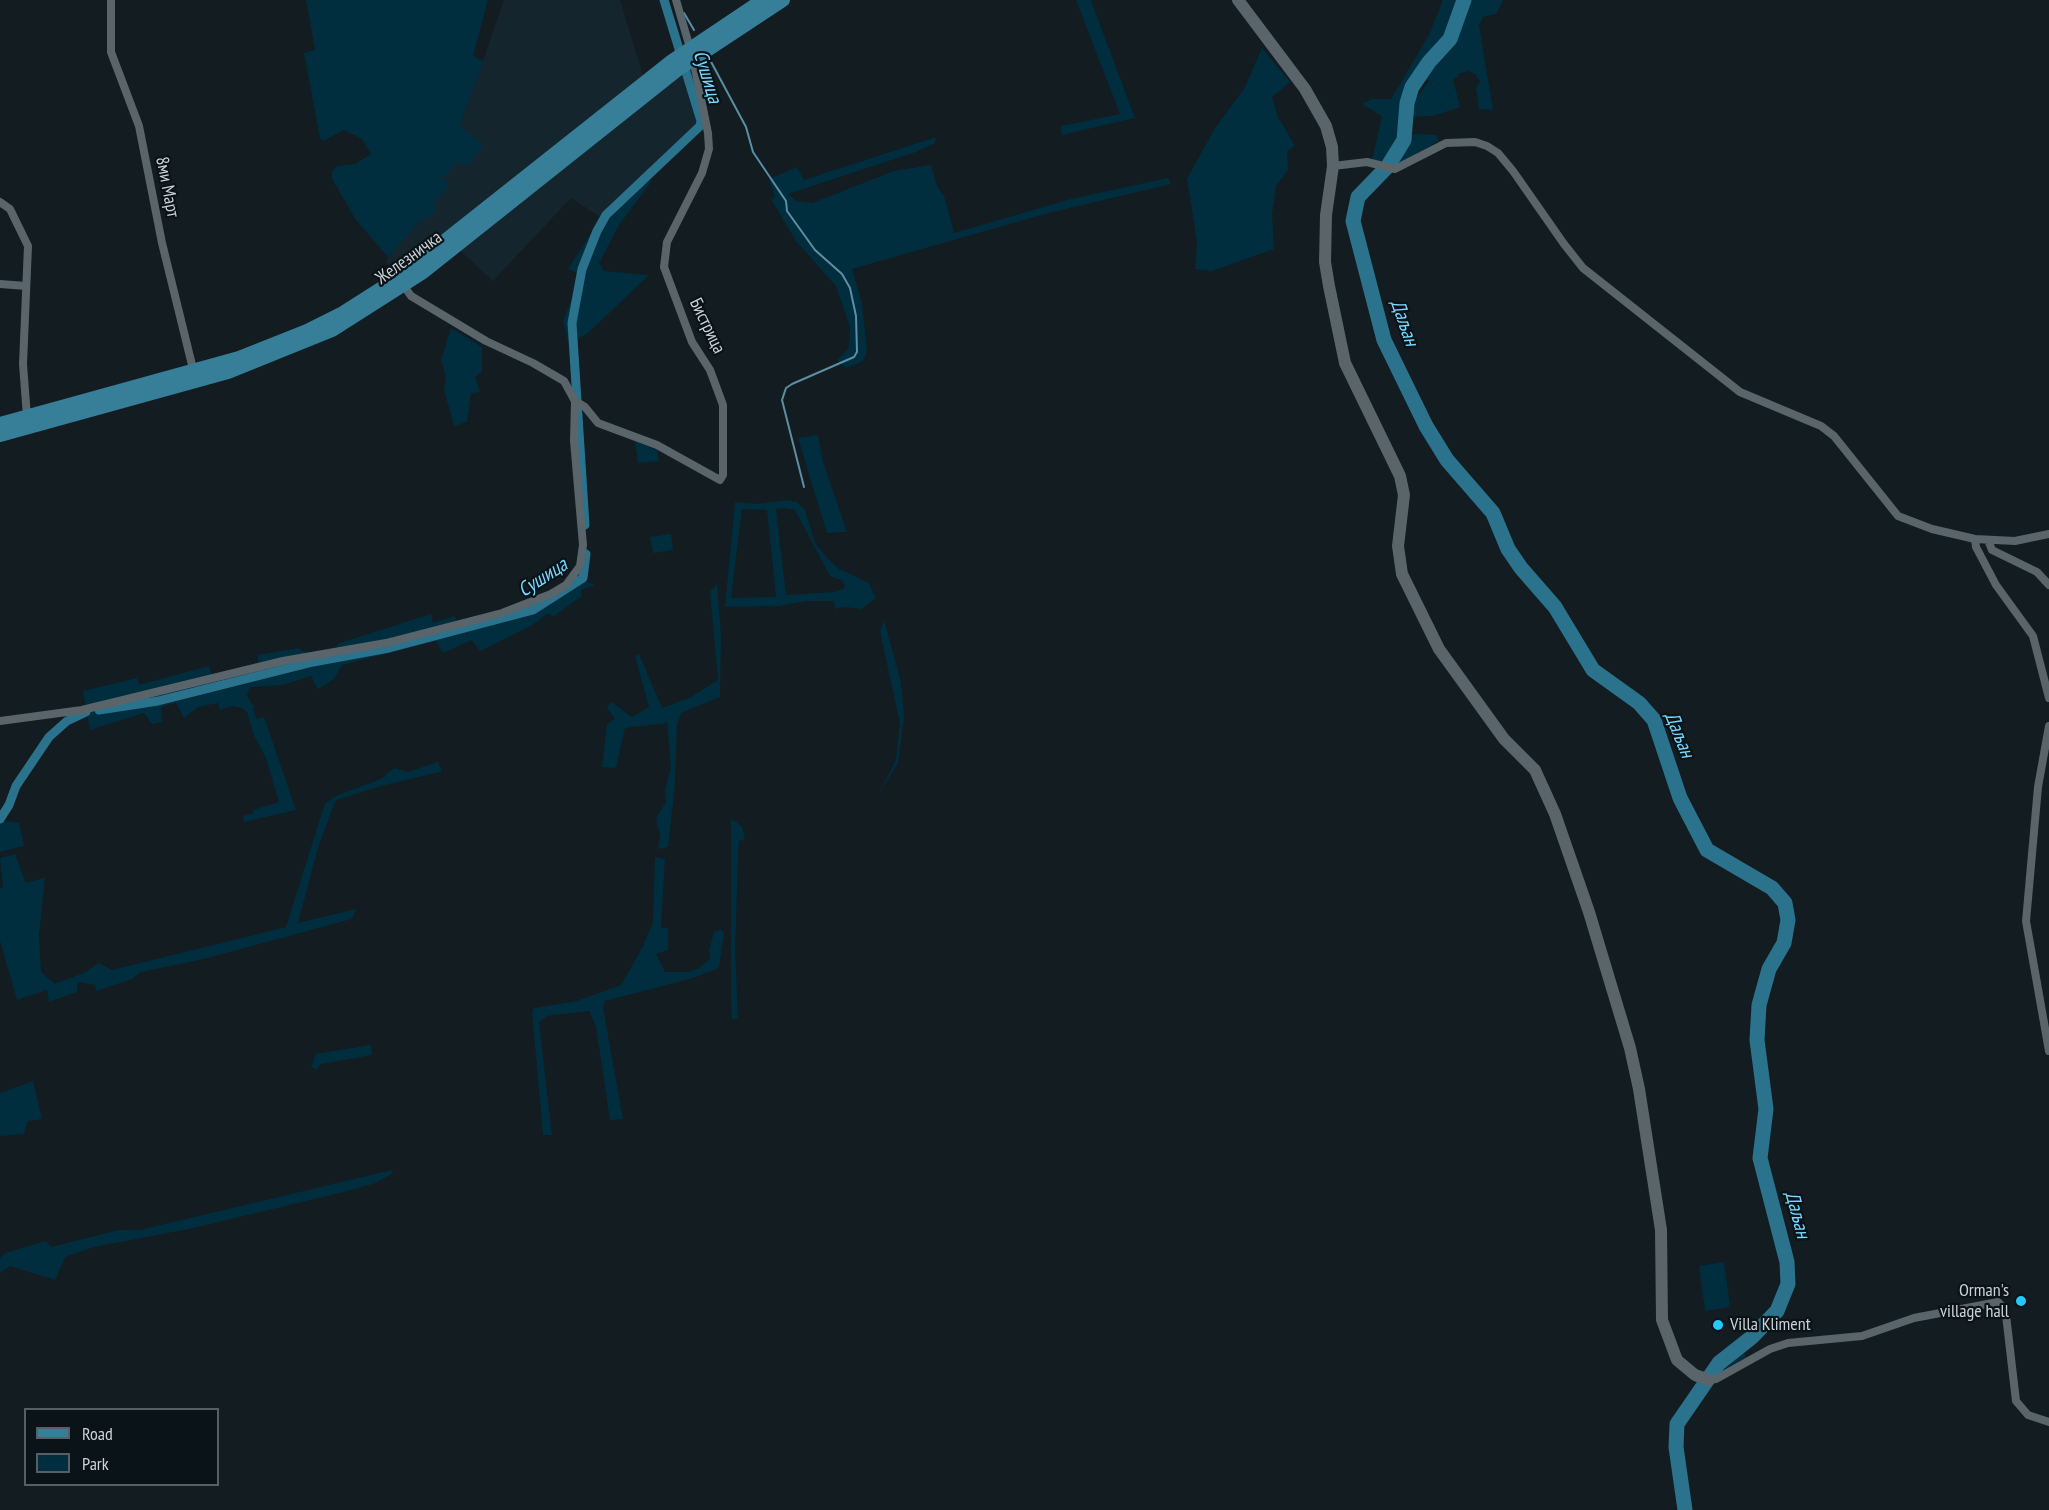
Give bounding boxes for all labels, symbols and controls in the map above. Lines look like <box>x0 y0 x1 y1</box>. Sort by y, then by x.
water label: Сушица <box>688 48 726 106</box>
street label: 8ми Март <box>151 155 183 219</box>
street label: Железничка <box>372 227 446 289</box>
street label: Бистрица <box>684 295 730 357</box>
water label: Даљан <box>1385 297 1423 349</box>
water label: Сушица <box>514 553 572 603</box>
water label: Даљан <box>1659 709 1699 761</box>
water label: Даљан <box>1779 1189 1815 1241</box>
place label: Orman's village hall <box>1940 1280 2009 1322</box>
marker: Orman's village hall <box>2014 1294 2028 1308</box>
place label: Villa Kliment <box>1730 1314 1811 1336</box>
marker: Villa Kliment <box>1711 1318 1725 1332</box>
legend <box>24 1408 219 1486</box>
text: Road <box>82 1422 113 1445</box>
text: Park <box>82 1452 109 1475</box>

